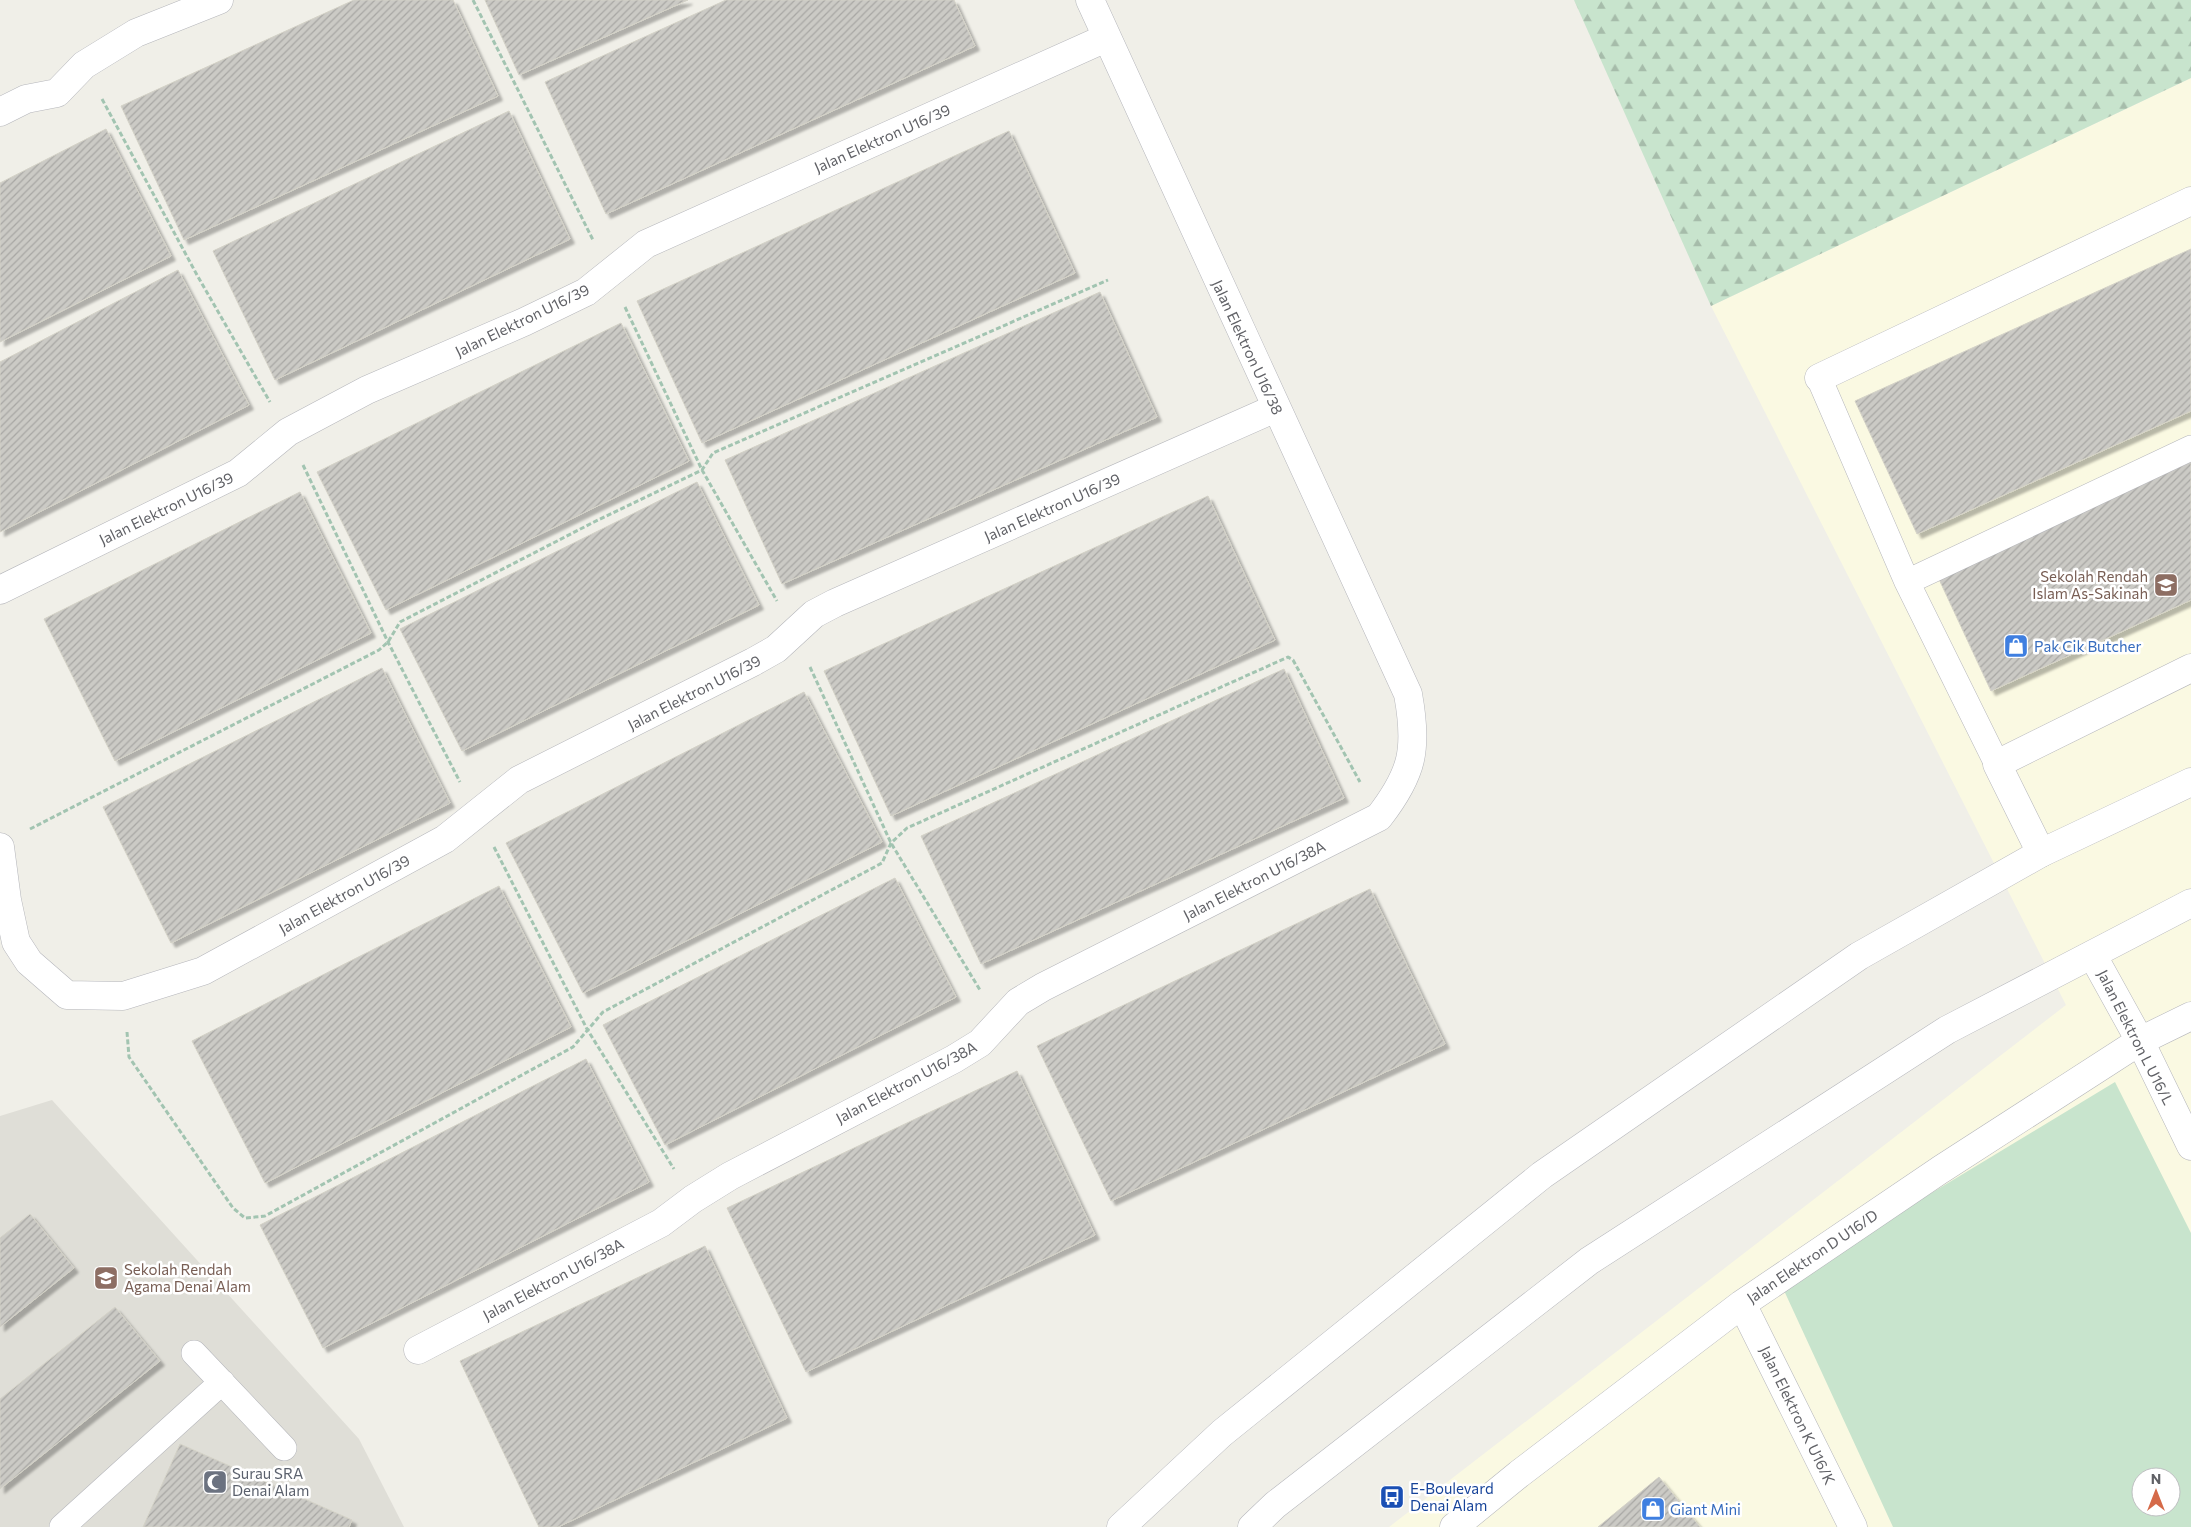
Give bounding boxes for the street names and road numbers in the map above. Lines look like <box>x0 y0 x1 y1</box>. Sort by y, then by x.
street label: Jalan Elektron U16/39 <box>811 100 953 176</box>
street label: Jalan Elektron U16/38 <box>1209 277 1287 417</box>
street label: Jalan Elektron U16/39 <box>452 280 592 360</box>
street label: Jalan Elektron U16/39 <box>96 468 236 548</box>
street label: Jalan Elektron U16/39 <box>981 469 1123 545</box>
street label: Jalan Elektron U16/39 <box>624 651 764 733</box>
street label: Jalan Elektron U16/38A <box>1180 836 1328 924</box>
street label: Jalan Elektron U16/39 <box>275 851 413 937</box>
street label: Jalan Elektron L U16/L <box>2094 966 2178 1108</box>
street label: Jalan Elektron U16/38A <box>832 1037 980 1127</box>
street label: Jalan Elektron D U16/D <box>1743 1205 1881 1307</box>
street label: Jalan Elektron U16/38A <box>479 1234 627 1324</box>
street label: Jalan Elektron K U16/K <box>1757 1343 1839 1487</box>

